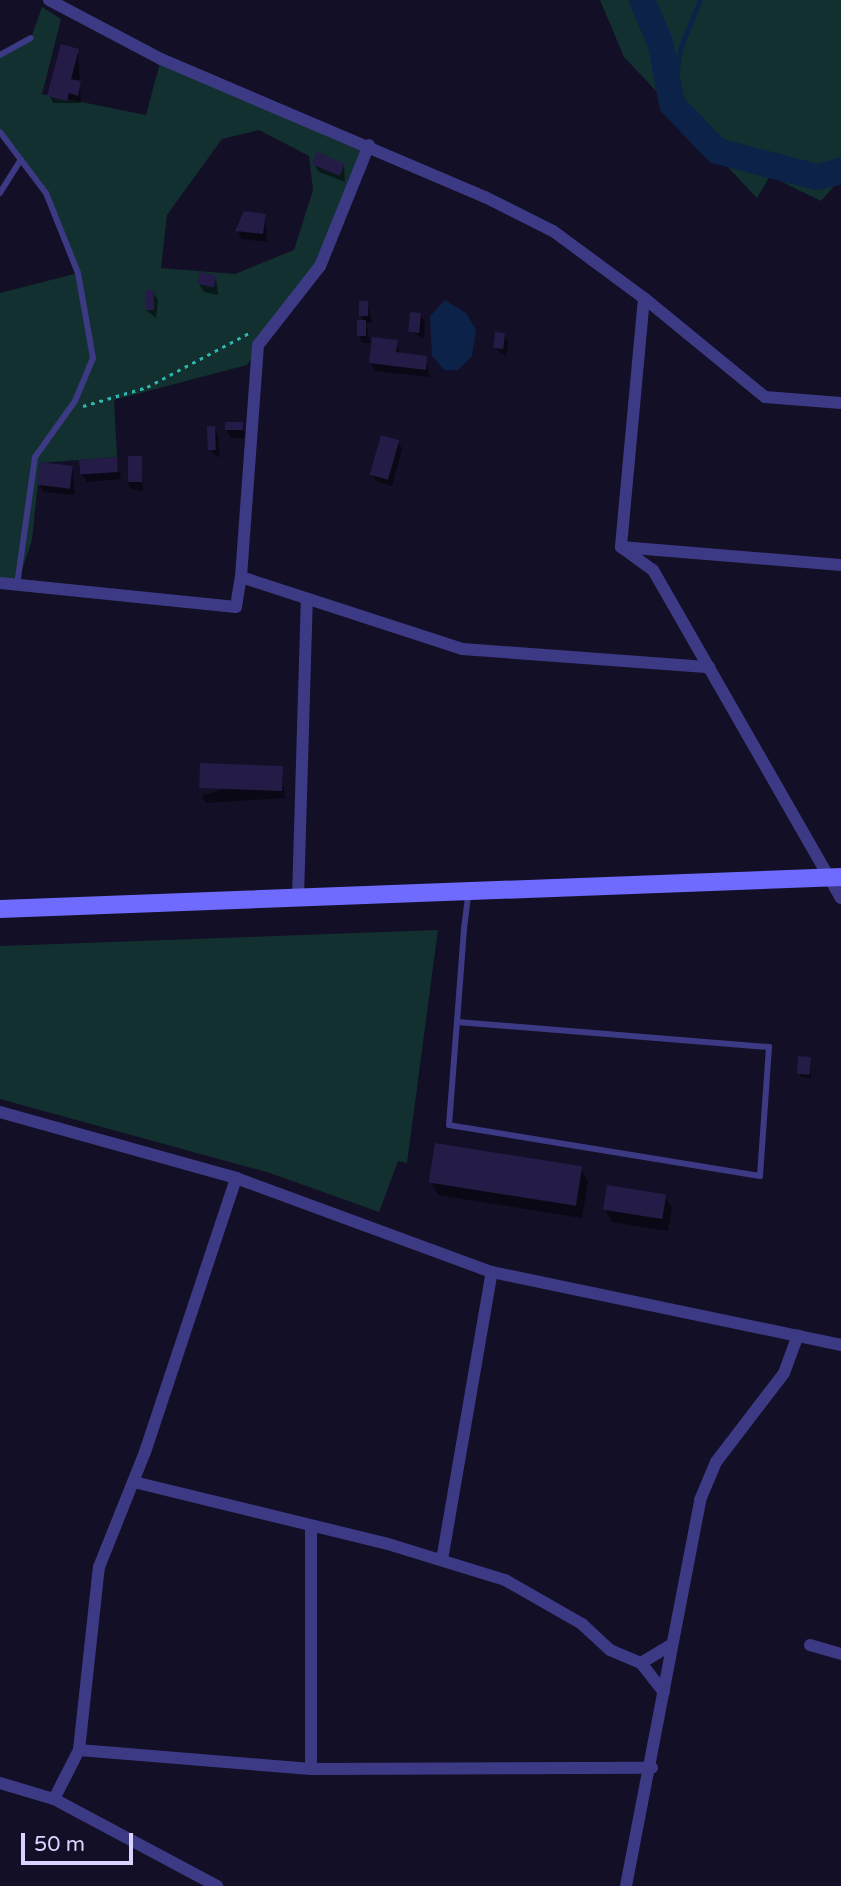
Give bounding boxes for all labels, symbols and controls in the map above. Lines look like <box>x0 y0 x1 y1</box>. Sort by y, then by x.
scale bar <box>24 1820 136 1864</box>
text: 50 m <box>34 1832 85 1857</box>

